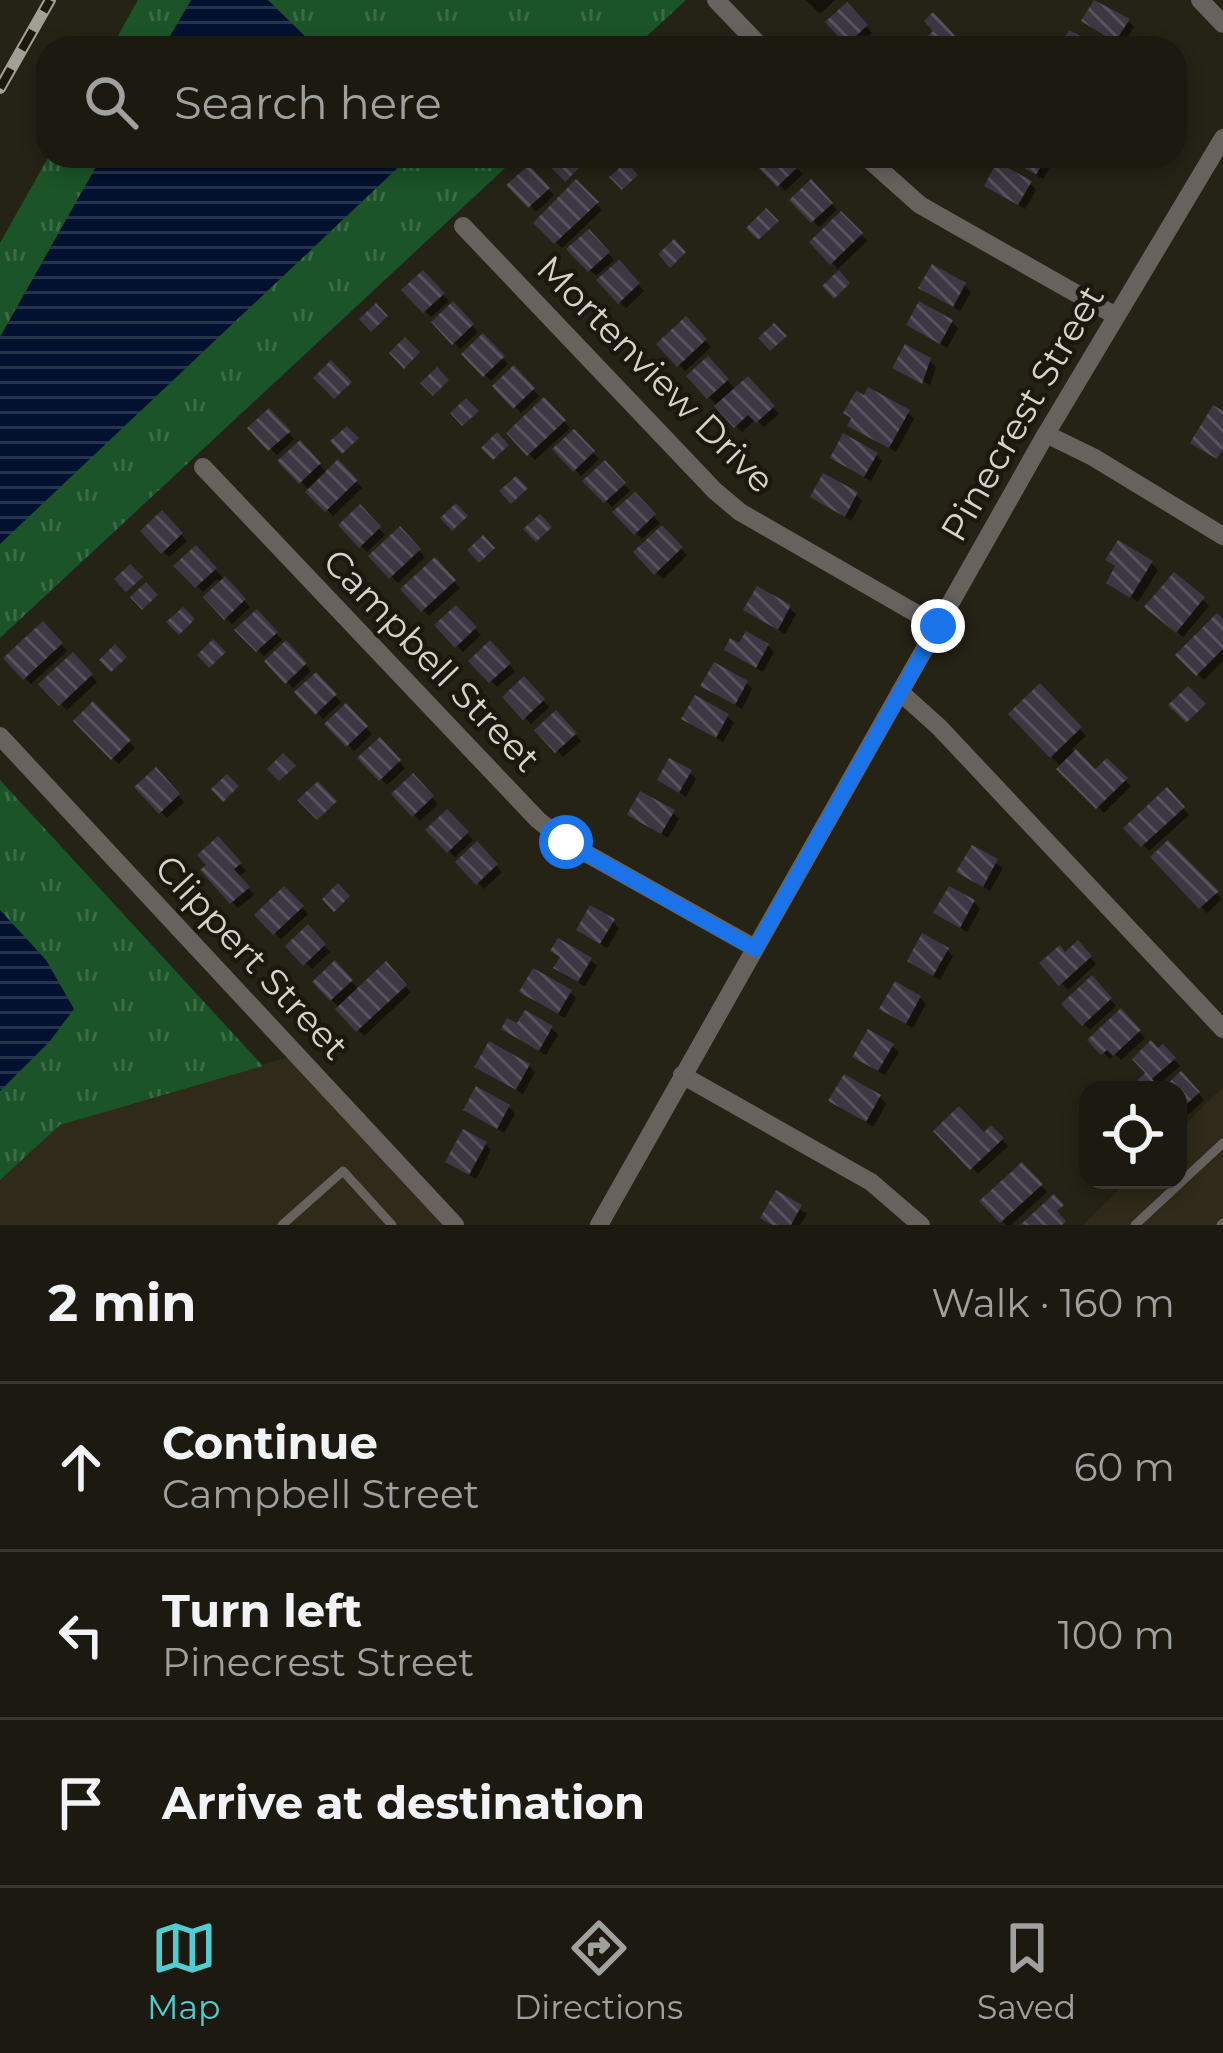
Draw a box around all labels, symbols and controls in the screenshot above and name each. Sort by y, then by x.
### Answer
search box [36,36,1187,168]
icon: search [78,69,144,135]
text: Search here [174,75,442,130]
street label: Mortenview Drive [528,246,784,502]
street label: Pinecrest Street [931,277,1113,549]
street label: Campbell Street [314,539,550,781]
route end [911,599,965,653]
route start [539,815,593,869]
street label: Clippert Street [146,846,358,1068]
map controls [1079,1081,1187,1189]
button: locate [1079,1081,1187,1189]
text: 2 min [48,1272,197,1334]
text: Walk · 160 m [931,1279,1175,1327]
text: Continue [162,1415,378,1470]
icon: ahead [48,1434,114,1500]
text: 60 m [1074,1443,1175,1491]
text: Campbell Street [162,1470,479,1518]
text: Turn left [162,1583,362,1638]
icon: left [48,1602,114,1668]
text: 100 m [1058,1611,1175,1659]
text: Pinecrest Street [162,1638,474,1686]
icon: arrive [48,1770,114,1836]
text: Arrive at destination [162,1775,645,1830]
tab: Map [147,1915,220,2027]
tab: Directions [514,1915,683,2027]
tab: Saved [977,1915,1076,2027]

